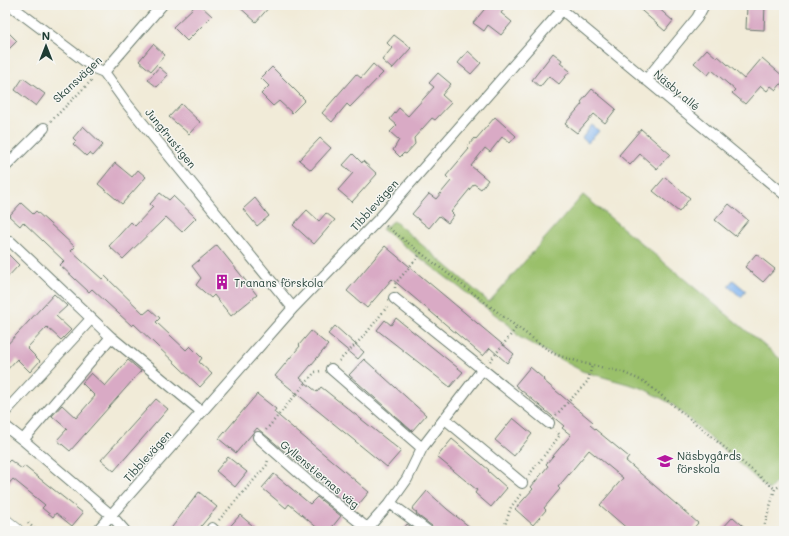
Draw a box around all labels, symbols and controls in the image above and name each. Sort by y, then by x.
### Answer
north arrow [26,26,66,66]
text: N [42,28,50,43]
street label: Skansvägen [49,52,105,106]
street label: Näsby allé [651,66,703,114]
street label: Jungfrustigen [142,105,200,171]
street label: Tibblevägen [347,176,401,234]
building icon: Tranans förskola [213,273,231,291]
place label: Tranans förskola [234,275,324,290]
street label: Tibblevägen [120,427,174,485]
street label: Gyllenstiernas väg [277,437,363,511]
place label: Näsbygårds förskola [677,448,741,476]
school or university icon: Näsbygårds förskola [656,452,674,470]

